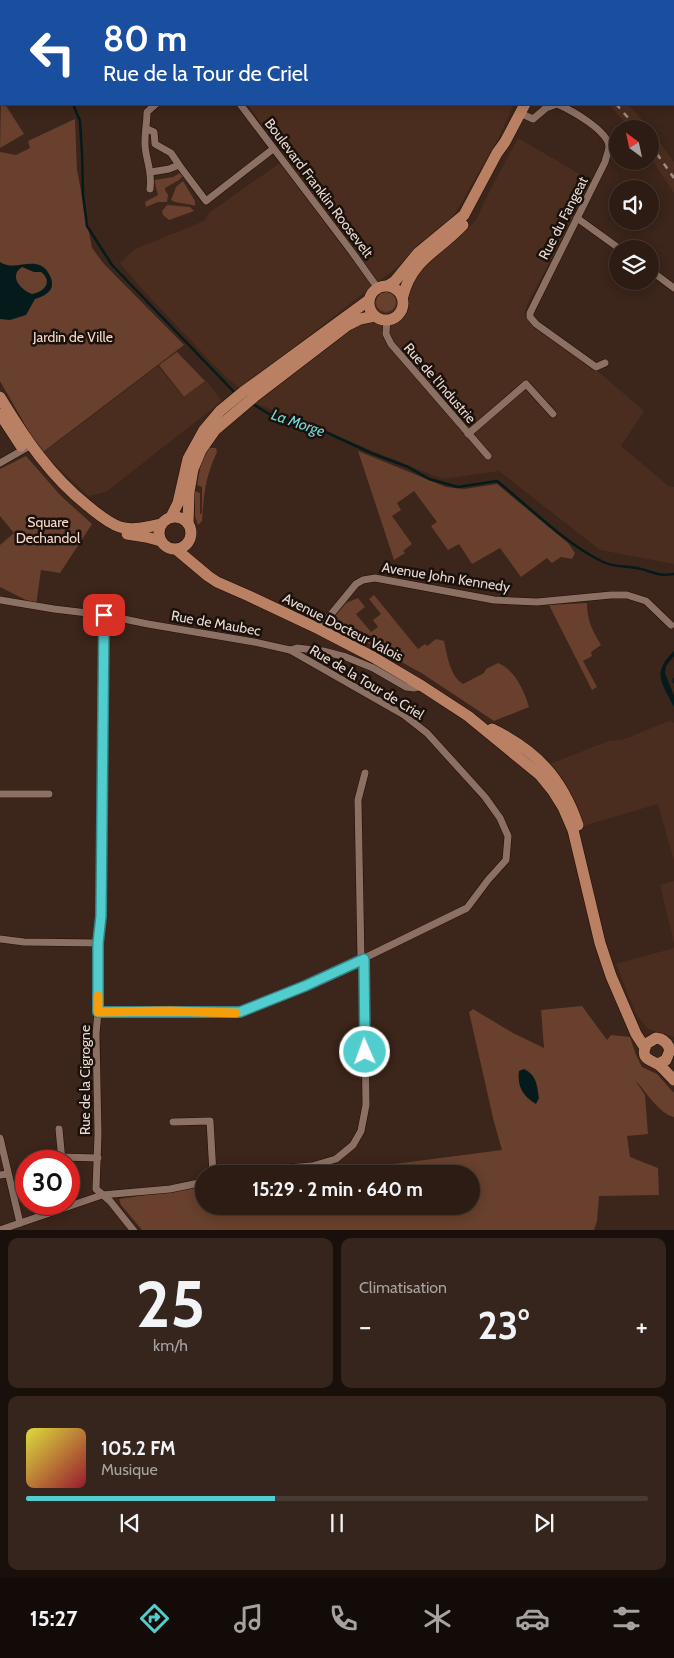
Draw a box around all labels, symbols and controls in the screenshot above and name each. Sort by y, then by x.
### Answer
text: 80 m [103,17,187,60]
icon: left [20,20,85,85]
text: Rue de la Tour de Criel [103,60,308,87]
street label: Boulevard Franklin Roosevelt [261,115,377,261]
north arrow [609,120,659,170]
map controls [609,120,659,290]
street label: Rue du Fangeat [534,173,592,262]
button: sound [609,180,659,230]
button: layers [609,240,659,290]
park label: Jardin de Ville [32,328,113,346]
street label: Rue de l'Industrie [400,339,480,427]
water label: La Morge [269,405,327,441]
park label: Square Dechandol [16,513,81,547]
street label: Avenue John Kennedy [381,558,511,596]
street label: Avenue Docteur Valois [280,589,406,665]
pin [83,594,125,636]
icon: arrive [90,601,118,629]
street label: Rue de Maubec [170,606,262,640]
street label: Rue de la Tour de Criel [306,641,428,724]
street label: Rue de la Cigrogne [76,1025,94,1135]
position arrow [338,1025,390,1077]
speed limit sign: 30 [15,1150,80,1215]
text: 15:29 · 2 min · 640 m [252,1178,423,1201]
text: 25 [136,1264,205,1343]
text: Climatisation [359,1278,447,1297]
text: 23° [478,1302,529,1349]
text: − [359,1309,371,1343]
text: + [636,1309,648,1343]
text: km/h [153,1336,188,1355]
text: 105.2 FM [101,1437,176,1460]
text: Musique [101,1460,158,1479]
icon: previous [116,1509,144,1537]
icon: pause [323,1509,351,1537]
icon: next [530,1509,558,1537]
icon: directions [137,1601,172,1636]
icon: music [231,1601,266,1636]
icon: phone [326,1601,361,1636]
icon: climate [420,1601,455,1636]
icon: car [515,1601,550,1636]
icon: filters [609,1601,644,1636]
text: 15:27 [30,1605,77,1632]

